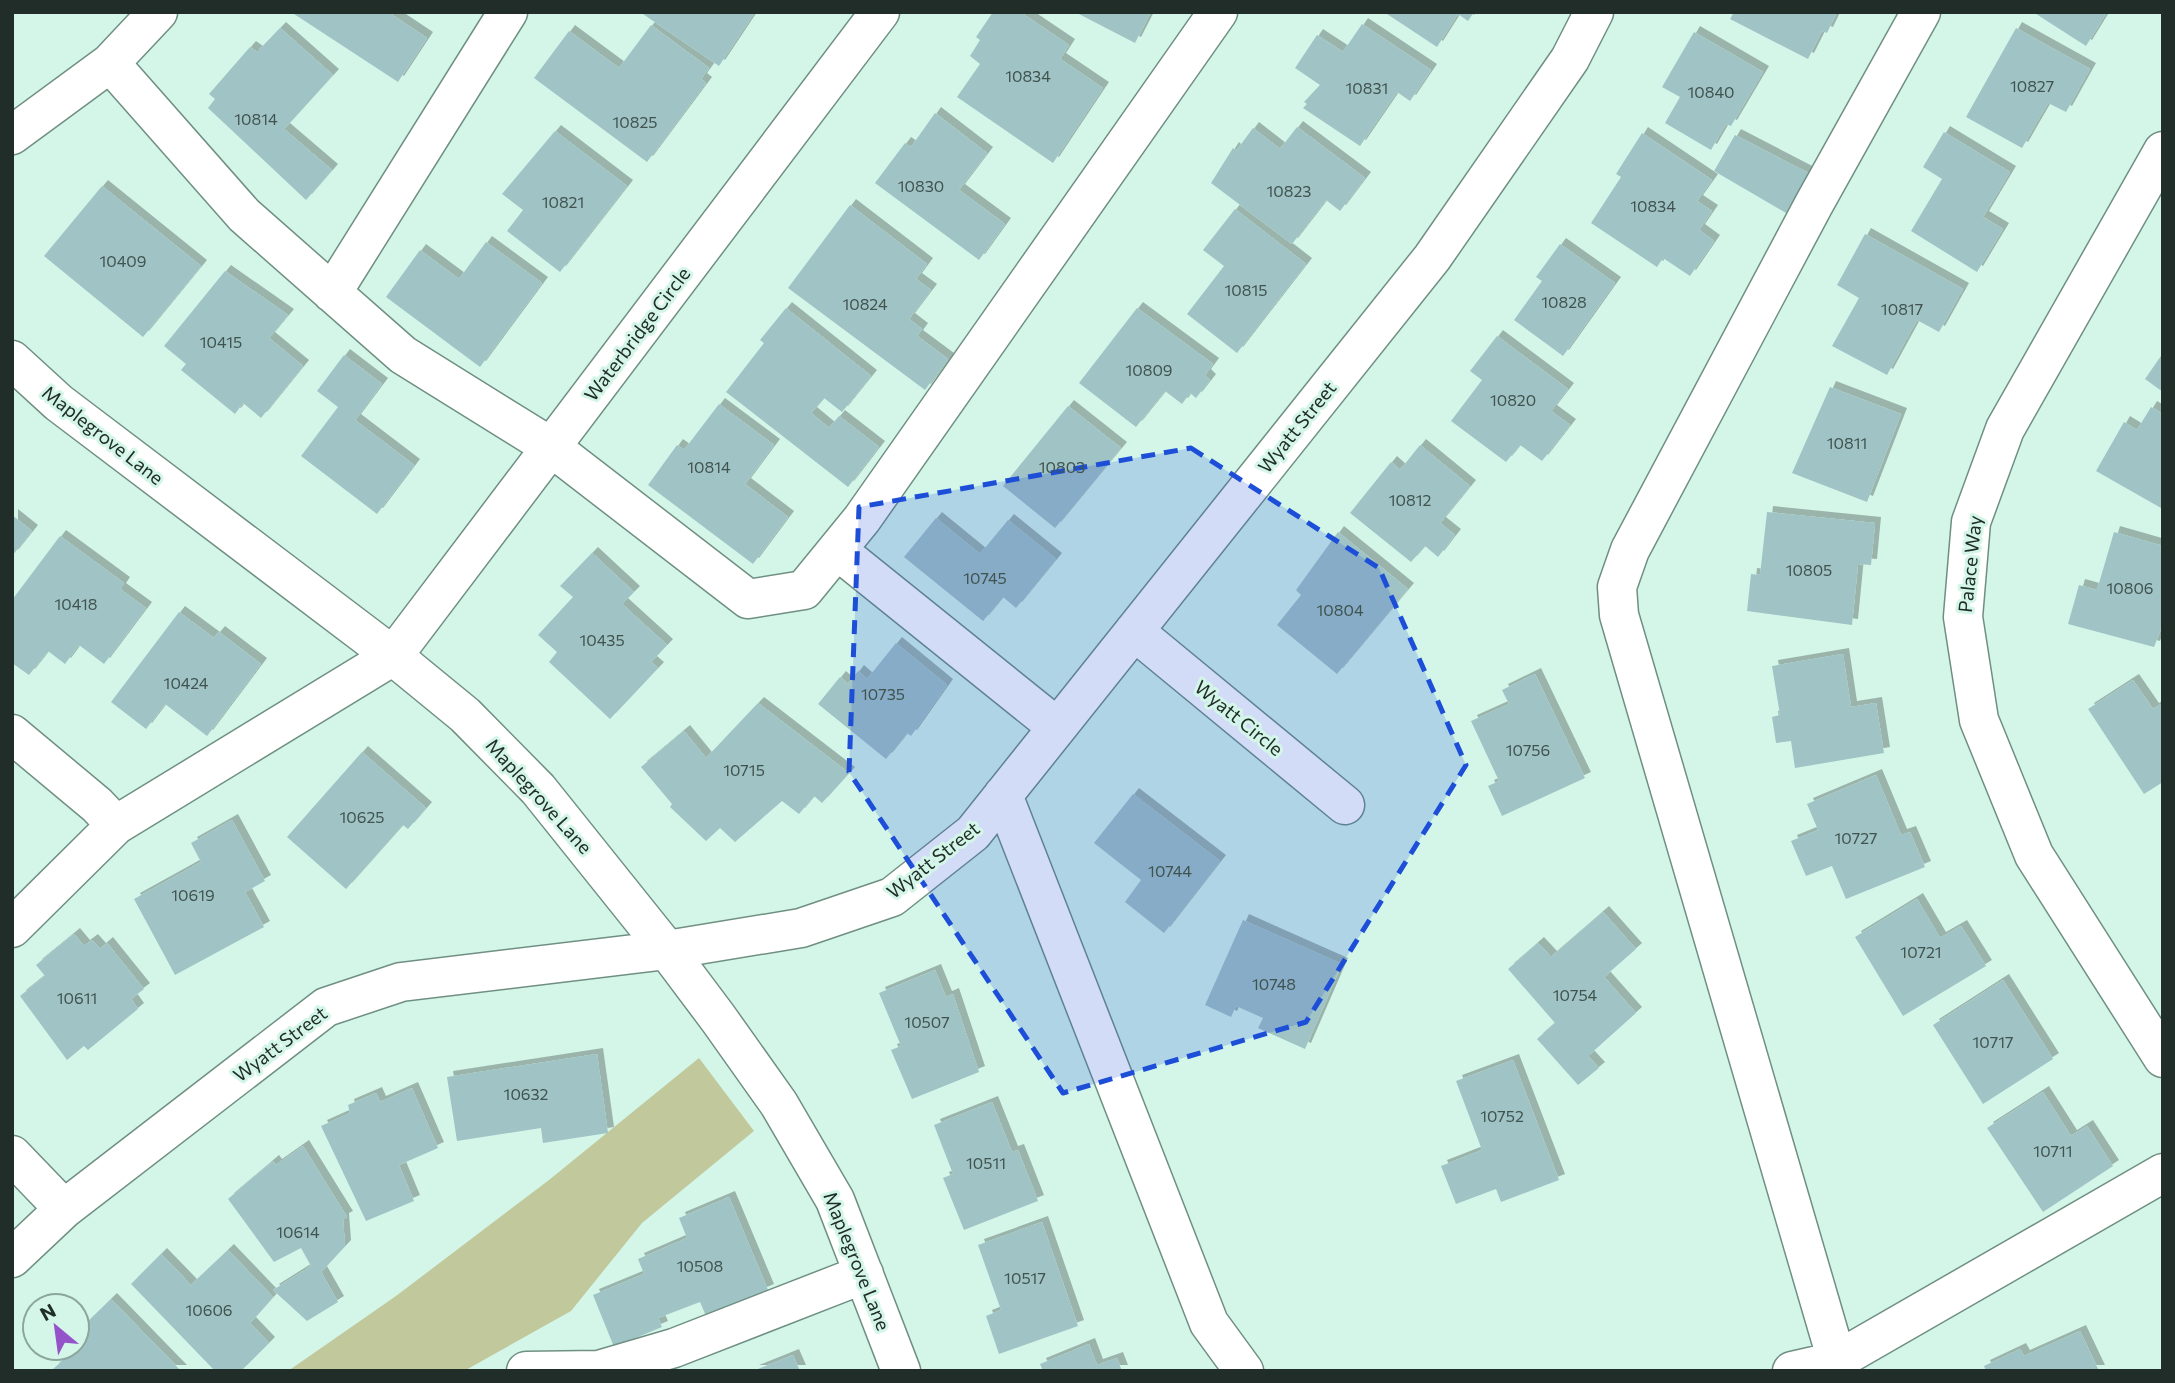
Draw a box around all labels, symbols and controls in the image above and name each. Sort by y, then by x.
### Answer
house number: 10834 [1005,66,1051,85]
house number: 10827 [2010,76,2054,95]
house number: 10831 [1346,78,1388,97]
house number: 10840 [1687,82,1735,101]
house number: 10814 [234,109,278,128]
house number: 10825 [612,112,658,131]
house number: 10830 [898,176,944,195]
house number: 10823 [1267,181,1311,200]
house number: 10821 [542,192,584,211]
house number: 10834 [1630,196,1676,215]
house number: 10409 [99,251,147,270]
street label: Waterbridge Circle [579,262,694,405]
house number: 10815 [1224,280,1268,299]
house number: 10828 [1541,292,1587,311]
house number: 10824 [842,294,888,313]
house number: 10817 [1881,299,1923,318]
house number: 10415 [200,332,242,351]
house number: 10809 [1125,360,1173,379]
street label: Wyatt Street [1253,376,1341,477]
street label: Maplegrove Lane [38,380,168,489]
house number: 10820 [1490,390,1536,409]
house number: 10811 [1827,433,1867,452]
house number: 10814 [687,457,731,476]
house number: 10803 [1039,457,1085,476]
house number: 10812 [1389,490,1431,509]
street label: Palace Way [1953,514,1986,614]
house number: 10805 [1786,560,1832,579]
house number: 10745 [963,568,1007,587]
house number: 10806 [2106,578,2154,597]
house number: 10418 [55,594,97,613]
house number: 10804 [1316,600,1364,619]
house number: 10435 [579,630,625,649]
house number: 10424 [164,673,209,692]
street label: Wyatt Circle [1191,675,1288,760]
house number: 10735 [861,684,905,703]
street label: Maplegrove Lane [482,733,597,858]
house number: 10756 [1506,740,1550,759]
house number: 10715 [723,760,765,779]
house number: 10625 [339,807,385,826]
street label: Wyatt Street [882,816,984,903]
house number: 10727 [1835,828,1877,847]
house number: 10744 [1148,861,1192,880]
house number: 10619 [171,885,215,904]
house number: 10721 [1900,942,1942,961]
house number: 10748 [1252,974,1296,993]
house number: 10754 [1553,985,1598,1004]
house number: 10611 [57,988,97,1007]
street label: Wyatt Street [228,1001,331,1086]
house number: 10507 [904,1012,950,1031]
house number: 10717 [1973,1032,2013,1051]
house number: 10632 [504,1084,549,1103]
house number: 10752 [1480,1106,1524,1125]
house number: 10711 [2033,1141,2073,1160]
house number: 10511 [966,1153,1006,1172]
street label: Maplegrove Lane [819,1188,896,1333]
house number: 10614 [276,1222,320,1241]
house number: 10508 [677,1256,723,1275]
house number: 10517 [1004,1268,1046,1287]
north arrow [21,1292,91,1362]
text: N [36,1298,59,1325]
house number: 10606 [185,1300,233,1319]

